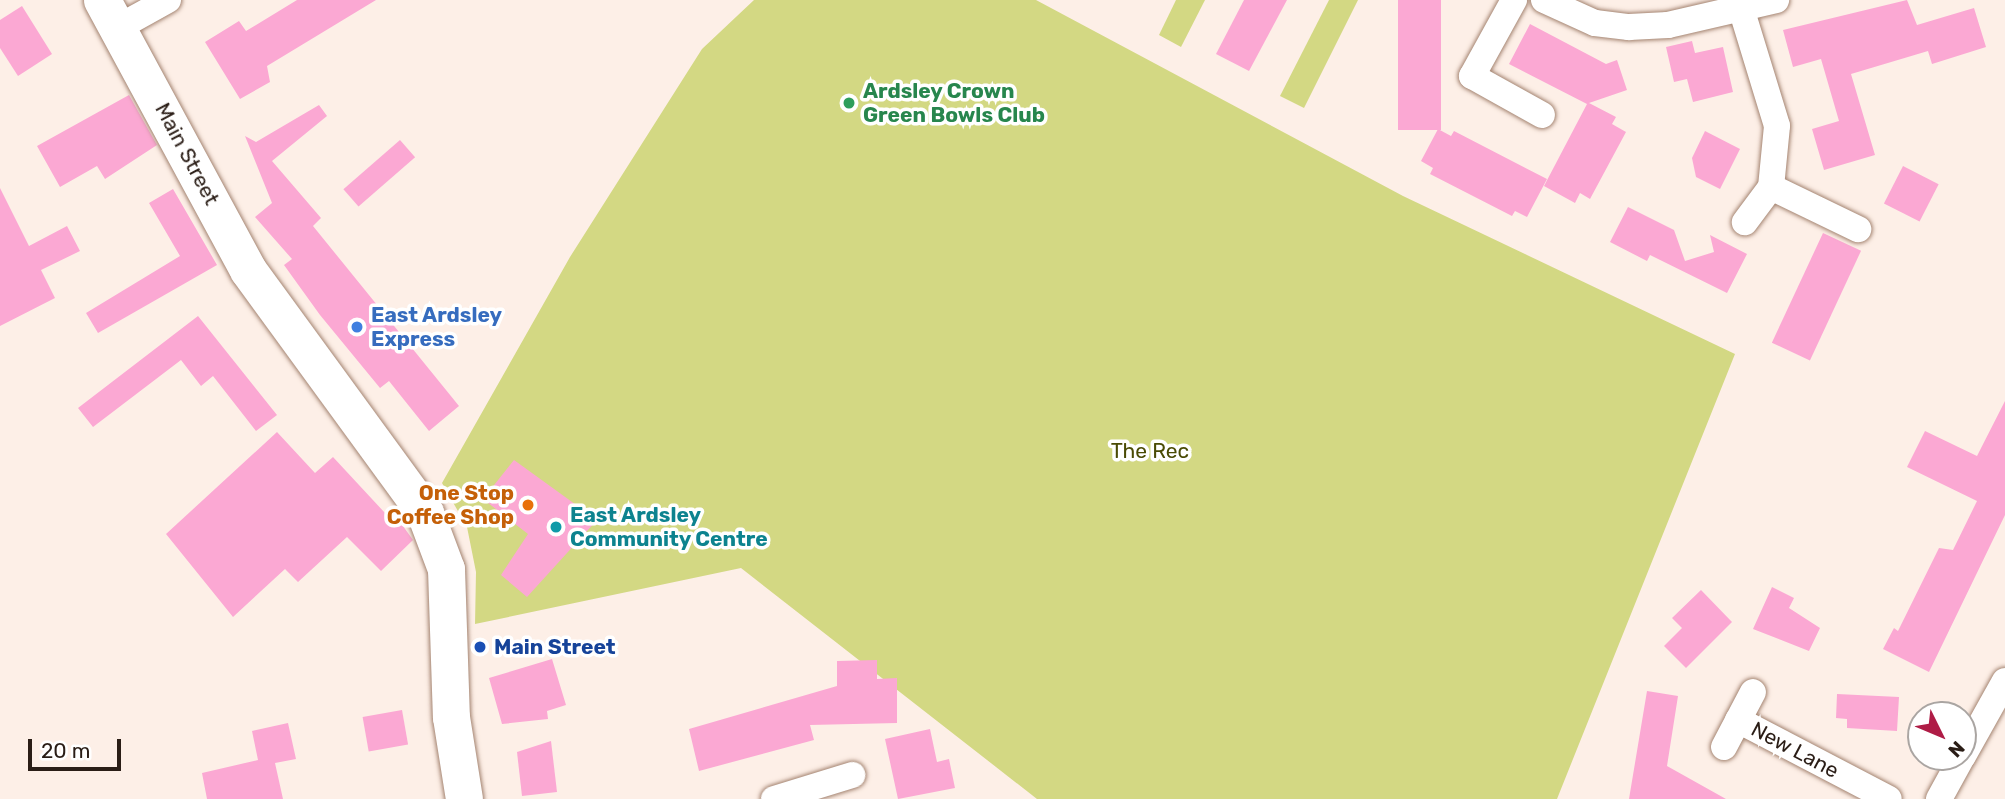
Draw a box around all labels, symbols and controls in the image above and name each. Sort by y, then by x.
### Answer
place label: Ardsley Crown Green Bowls Club [863,78,1045,128]
marker: Ardsley Crown Green Bowls Club [841,95,857,111]
street label: Main Street [150,99,224,209]
place label: East Ardsley Express [371,302,503,352]
marker: East Ardsley Express [349,319,365,335]
park label: The Rec [1111,438,1189,464]
place label: One Stop Coffee Shop [387,480,514,530]
marker: One Stop Coffee Shop [520,497,536,513]
place label: East Ardsley Community Centre [570,502,768,552]
marker: East Ardsley Community Centre [548,519,564,535]
place label: Main Street [494,634,616,660]
marker: Main Street [472,639,488,655]
north arrow [1907,701,1977,771]
street label: New Lane [1747,716,1843,784]
scale bar [32,726,124,770]
text: N [1943,736,1969,762]
text: 20 m [41,738,90,763]

